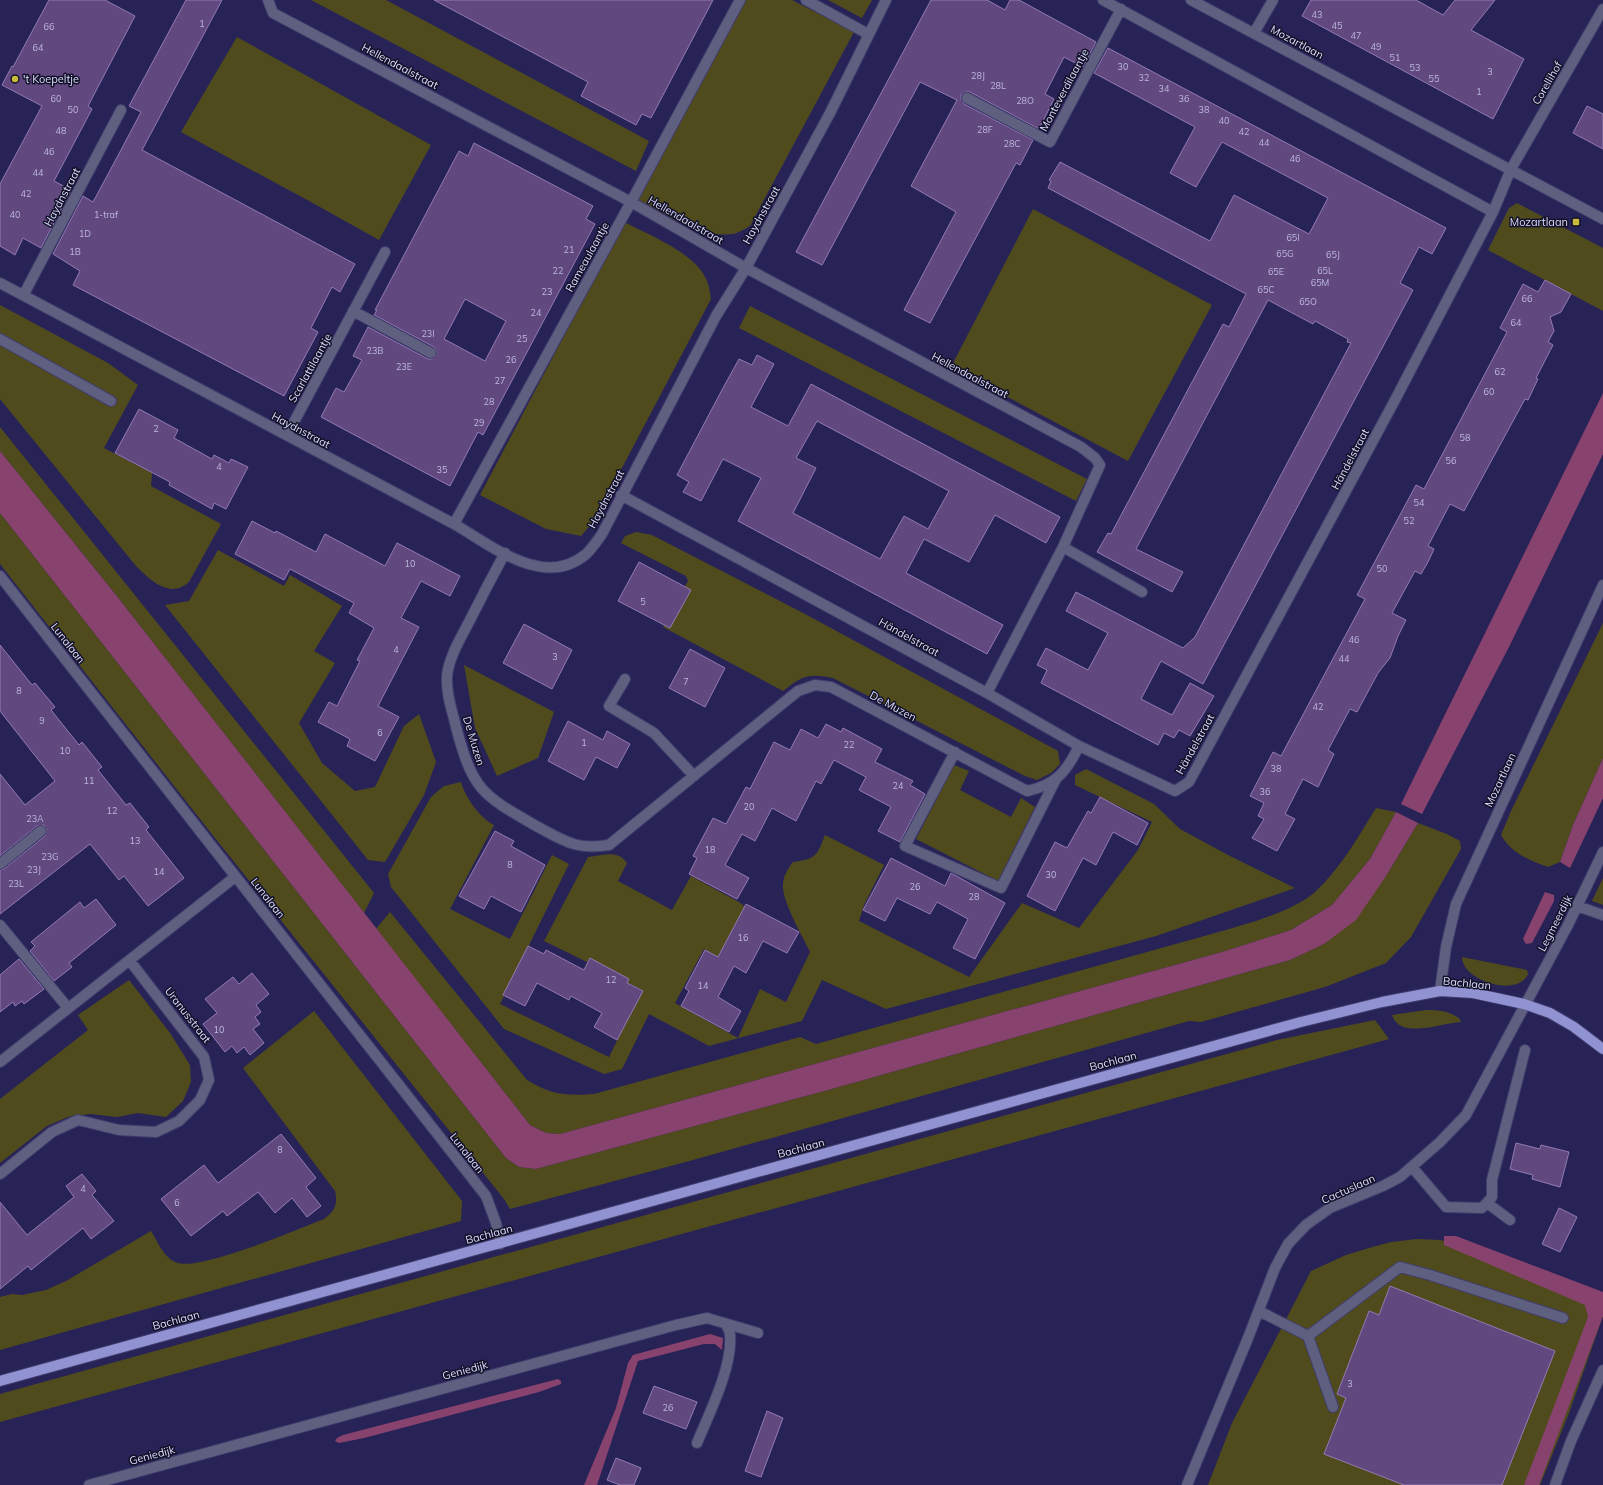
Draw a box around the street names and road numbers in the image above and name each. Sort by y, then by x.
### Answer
street label: Mozartlaan [1268,22,1326,62]
street label: Hellendaalstraat [359,40,441,92]
street label: Monteverdilaantje [1036,46,1092,134]
street label: Corellihof [1529,59,1565,107]
street label: Haydnstraat [41,165,83,229]
street label: Haydnstraat [739,183,783,246]
street label: Hellendaalstraat [646,193,726,247]
street label: Rameaulaantje [562,220,612,294]
street label: Scarlattilaantje [285,331,335,405]
street label: Hellendaalstraat [929,349,1011,401]
street label: Haydnstraat [269,409,333,451]
street label: Händelstraat [1328,426,1372,492]
street label: Haydnstraat [585,467,627,531]
street label: Händelstraat [876,615,942,659]
street label: Lunalaan [48,620,88,666]
street label: De Muzen [867,688,919,724]
street label: Händelstraat [1173,711,1217,777]
street label: De Muzen [460,715,488,767]
street label: Mozartlaan [1481,751,1519,809]
street label: Lunalaan [248,875,288,921]
street label: Legmeerdijk [1535,892,1575,954]
street label: Bachlaan [1442,974,1492,992]
street label: Uranusstraat [162,984,214,1046]
street label: Bachlaan [1088,1048,1138,1074]
street label: Lunalaan [447,1130,487,1176]
street label: Bachlaan [776,1135,826,1161]
street label: Cactuslaan [1319,1171,1377,1207]
street label: Bachlaan [464,1221,514,1247]
street label: Bachlaan [151,1307,201,1333]
street label: Geniedijk [441,1357,490,1383]
street label: Geniedijk [128,1442,177,1468]

